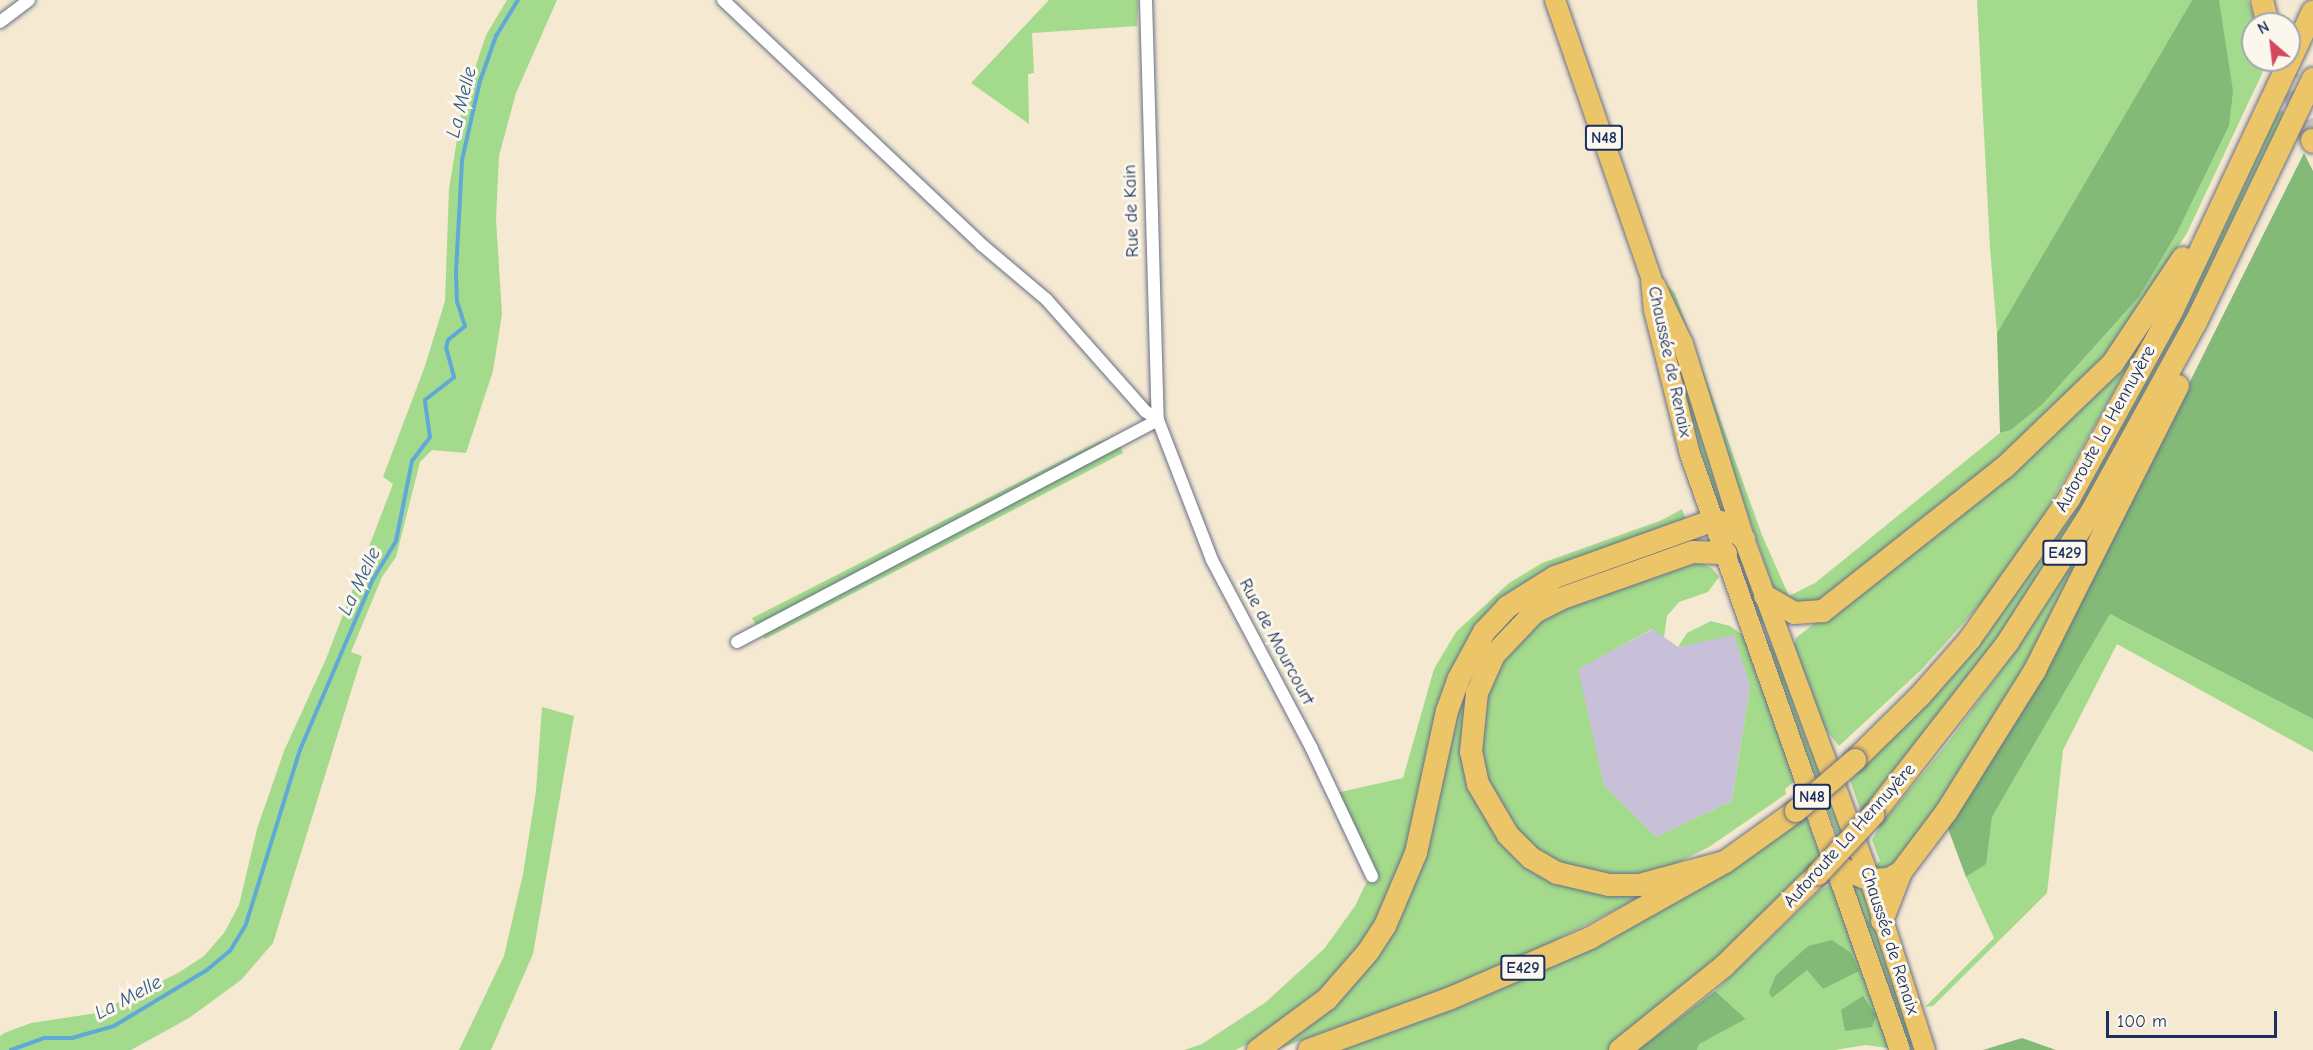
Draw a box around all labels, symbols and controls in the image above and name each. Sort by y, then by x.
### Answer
north arrow [2241,12,2301,72]
text: N [2255,17,2272,38]
water label: La Melle [441,64,481,140]
road number: N48 [1584,125,1624,151]
street label: Rue de Kain [1120,164,1144,258]
street label: Chaussée de Renaix [1642,284,1696,440]
street label: Autoroute La Hennuyère [2051,342,2161,516]
road number: E429 [2041,540,2089,566]
water label: La Melle [332,543,386,619]
street label: Rue de Mourcourt [1234,575,1318,709]
street label: Autoroute La Hennuyère [1779,759,1921,913]
road number: N48 [1792,784,1832,810]
street label: Chaussée de Renaix [1855,864,1923,1018]
road number: E429 [1499,955,1547,981]
water label: La Melle [90,969,166,1025]
scale bar [2109,999,2280,1037]
text: 100 m [2117,1011,2167,1032]

